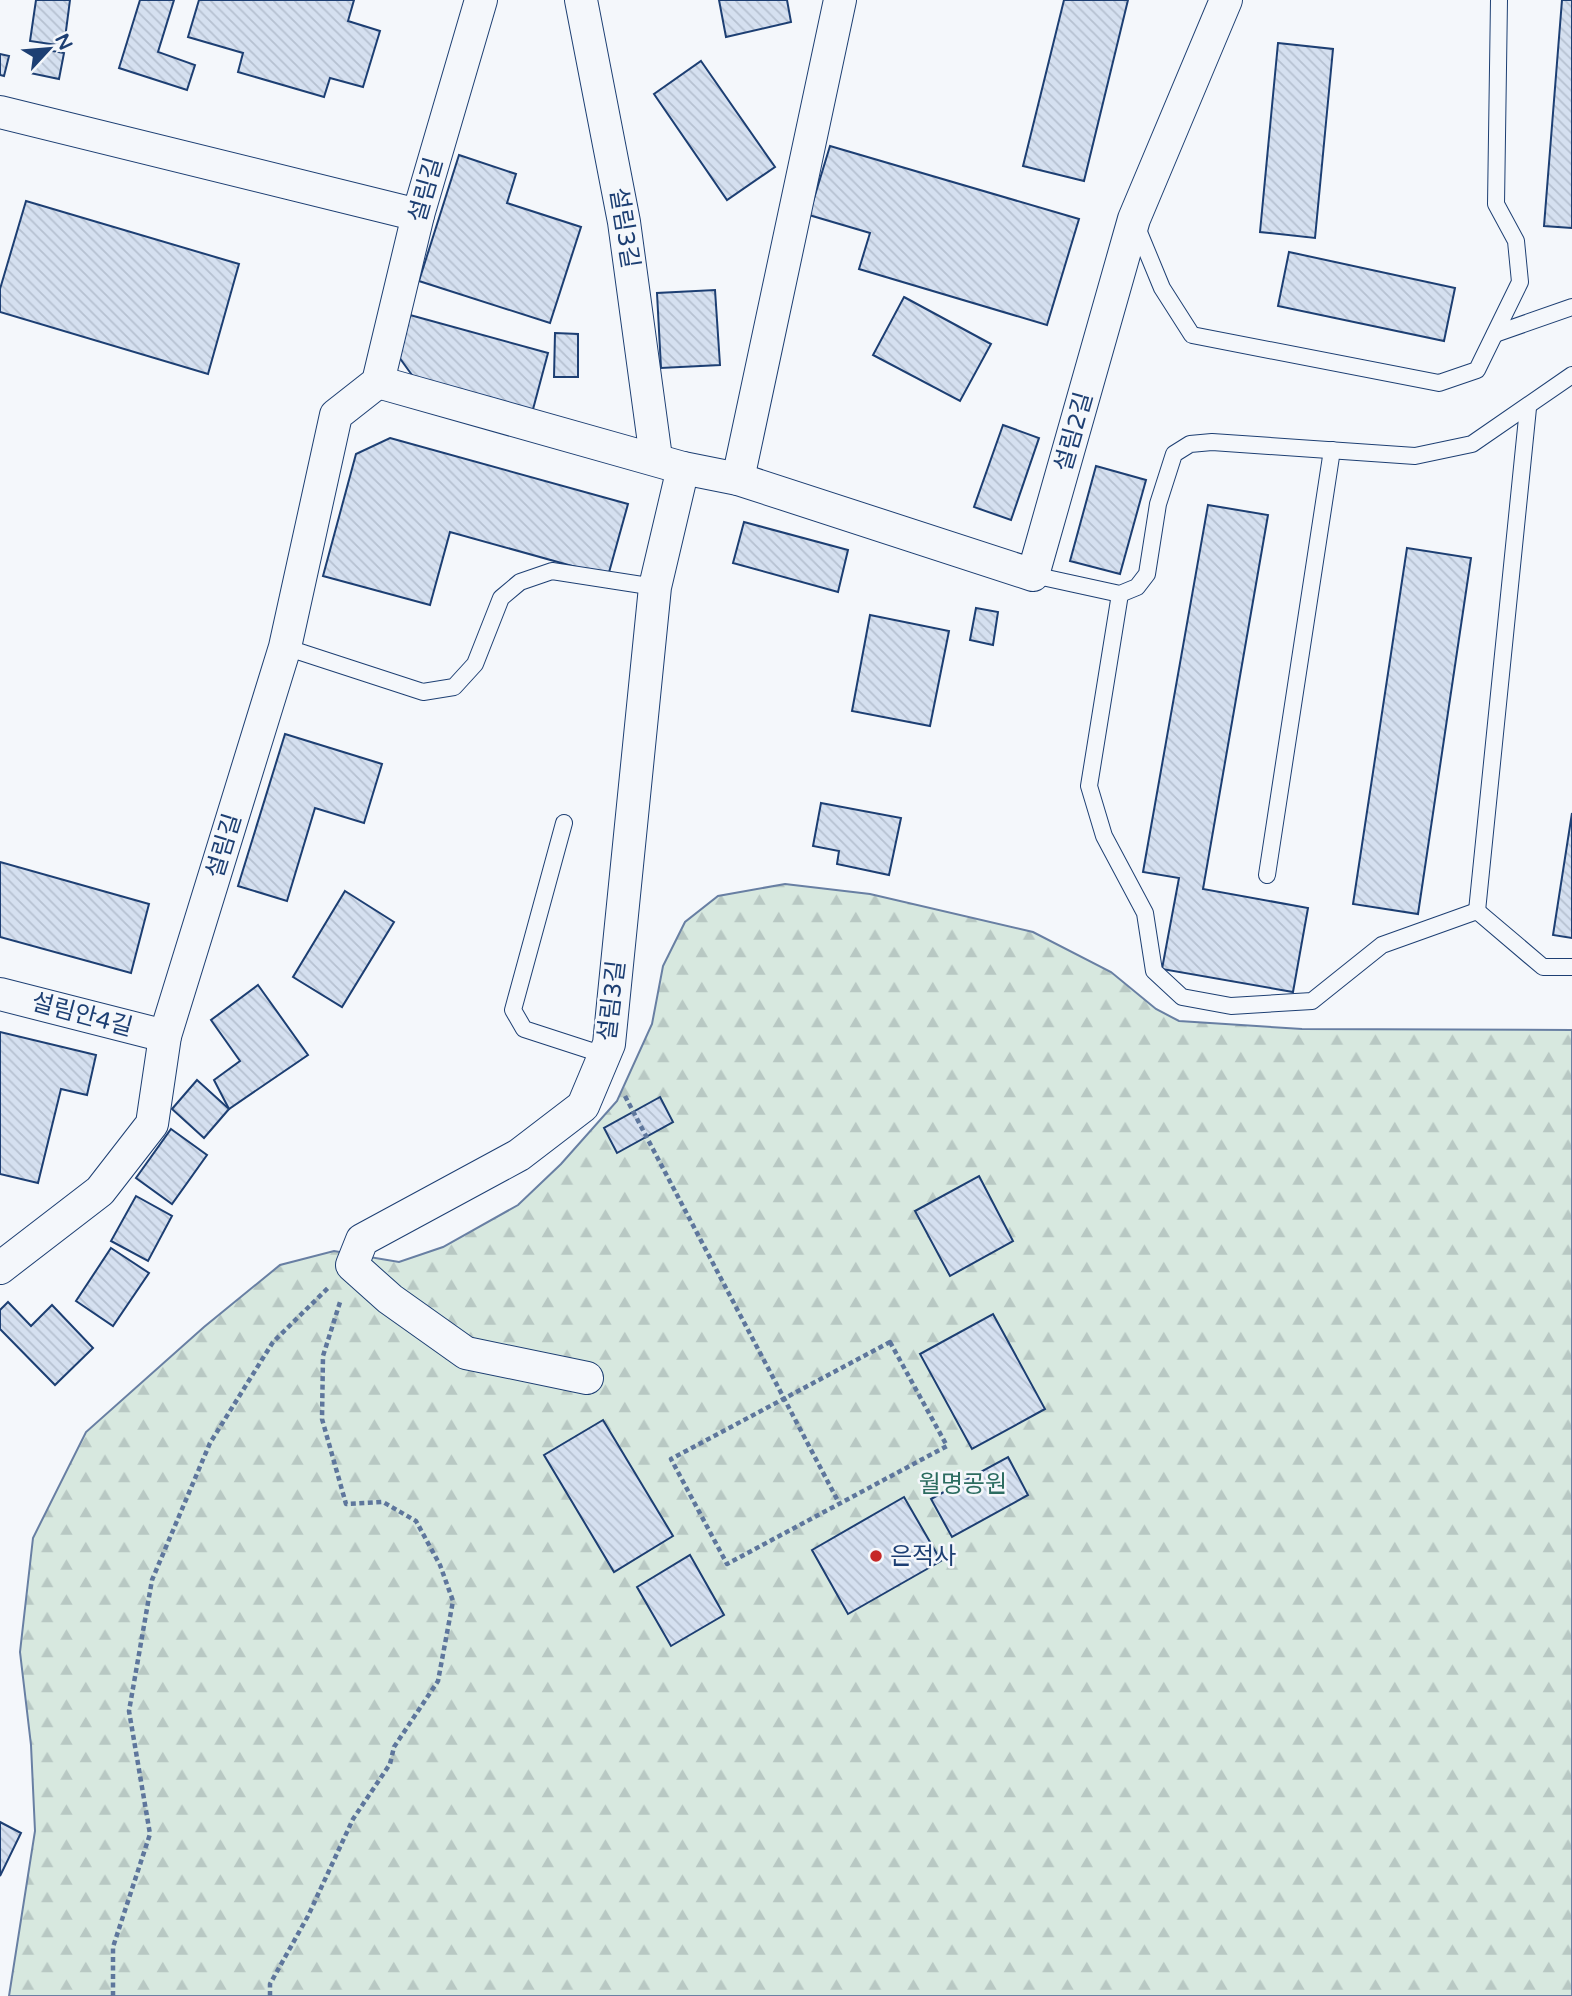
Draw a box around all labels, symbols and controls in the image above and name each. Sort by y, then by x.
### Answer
north arrow [14,14,84,84]
text: N [50,30,77,54]
street label: 설림길 [403,154,449,226]
street label: 설림3길 [603,186,645,270]
street label: 설림2길 [1049,389,1099,475]
street label: 설림길 [200,810,248,882]
street label: 설림3길 [593,959,631,1043]
street label: 설림안4길 [28,988,136,1042]
park label: 월명공원 [919,1470,1007,1499]
place label: 은적사 [890,1542,956,1571]
marker: 은적사 [868,1548,884,1564]

